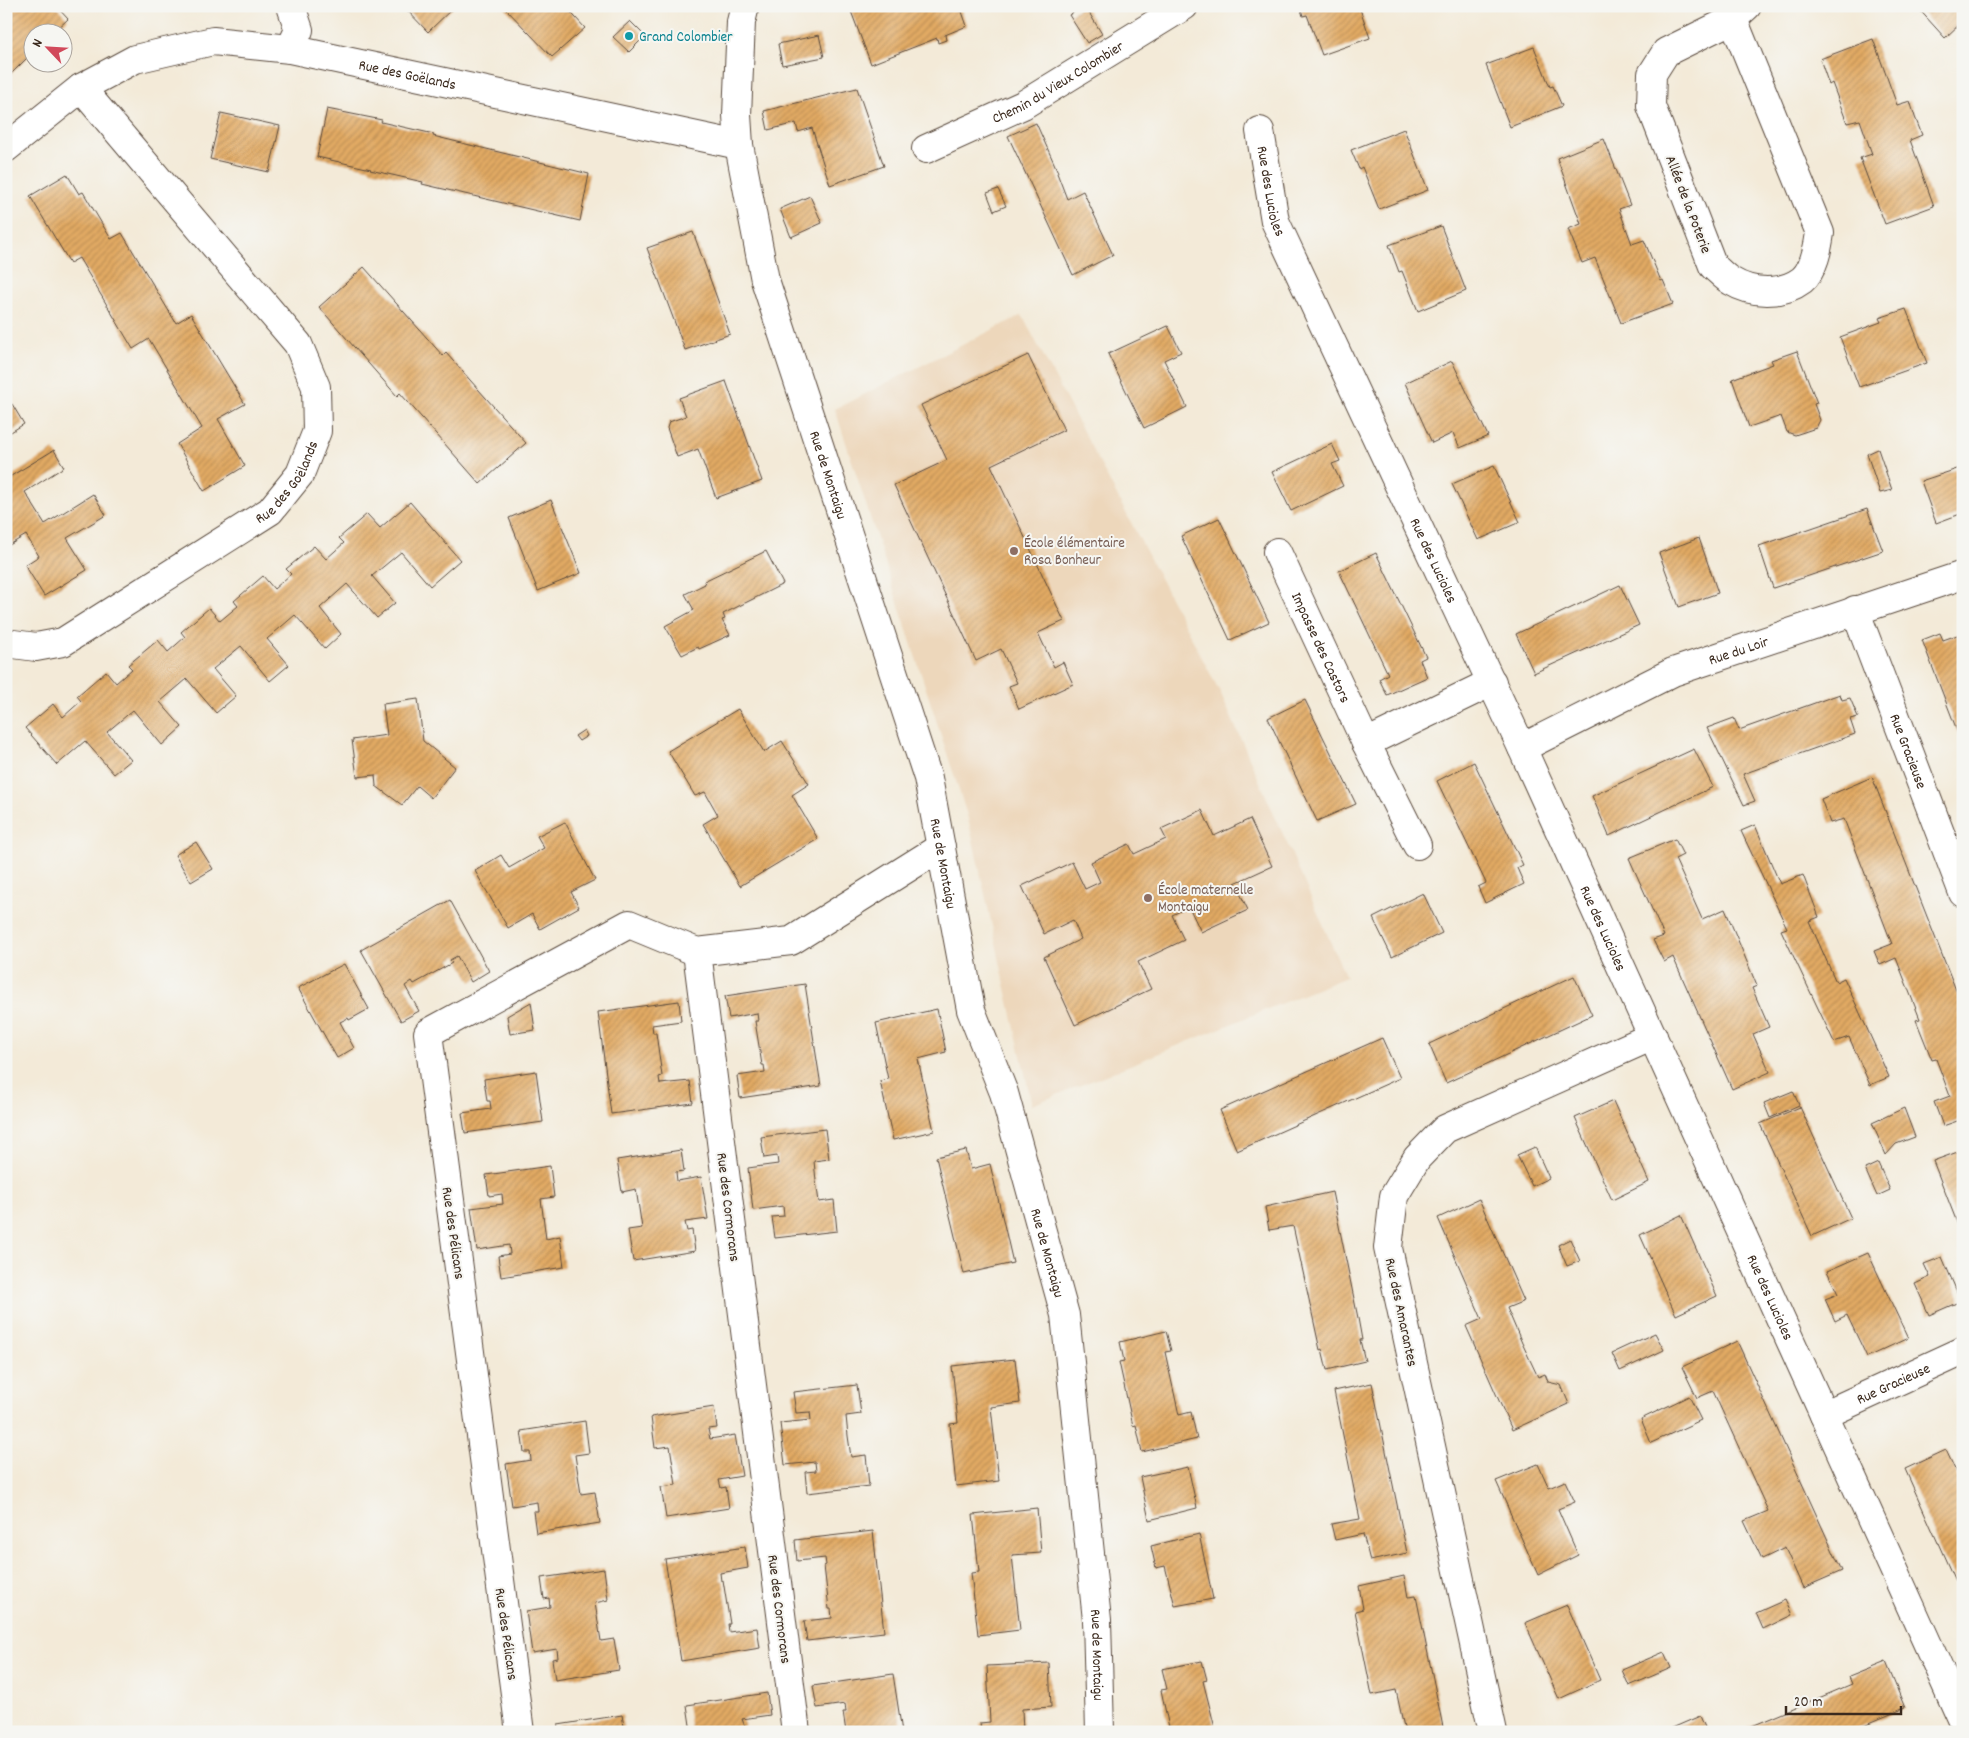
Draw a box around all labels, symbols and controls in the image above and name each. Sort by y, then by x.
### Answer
north arrow [22,22,72,72]
place label: Grand Colombier [639,27,733,49]
marker: Grand Colombier [623,30,635,42]
text: N [28,36,49,51]
street label: Chemin du Vieux Colombier [989,36,1129,131]
street label: Rue des Goëlands [356,55,458,97]
street label: Rue des Lucioles [1250,144,1290,241]
street label: Allée de la Poterie [1658,152,1716,257]
street label: Rue de Montaigu [802,428,852,522]
street label: Rue des Goëlands [252,438,325,531]
street label: Rue des Lucioles [1403,515,1462,607]
place label: École élémentaire Rosa Bonheur [1024,533,1125,572]
marker: École élémentaire Rosa Bonheur [1008,545,1020,557]
street label: Impasse des Castors [1284,589,1355,707]
street label: Rue du Loir [1706,632,1772,672]
street label: Rue Gracieuse [1883,711,1931,793]
street label: Rue de Montaigu [923,817,961,911]
place label: École maternelle Montaigu [1158,880,1254,919]
street label: Rue des Lucioles [1573,883,1631,975]
marker: École maternelle Montaigu [1142,892,1154,904]
street label: Rue des Cormorans [709,1151,745,1263]
street label: Rue des Pélicans [435,1186,469,1281]
street label: Rue de Montaigu [1023,1206,1069,1300]
street label: Rue des Lucioles [1740,1252,1798,1344]
street label: Rue des Amarantes [1378,1256,1422,1369]
street label: Rue Gracieuse [1853,1358,1935,1412]
street label: Rue des Cormorans [760,1553,796,1665]
street label: Rue des Pélicans [488,1587,522,1682]
street label: Rue de Montaigu [1083,1608,1108,1701]
scale bar [1786,1683,1902,1715]
text: 20 m [1794,1692,1822,1714]

